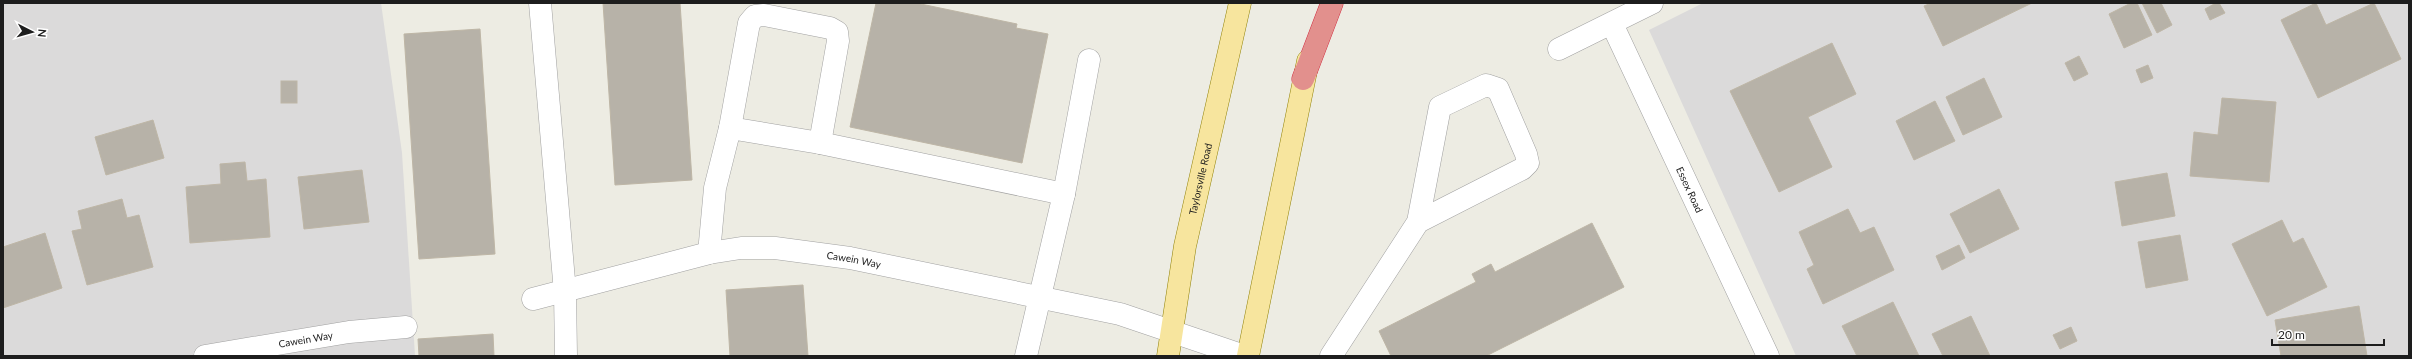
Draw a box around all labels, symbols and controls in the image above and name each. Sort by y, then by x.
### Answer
north arrow [12,12,52,52]
text: N [36,28,49,38]
street label: Taylorsville Road [1186,142,1214,216]
street label: Essex Road [1674,165,1706,215]
street label: Cawein Way [826,249,883,270]
scale bar [2272,321,2384,347]
text: 20 m [2278,327,2305,342]
street label: Cawein Way [278,329,335,350]

